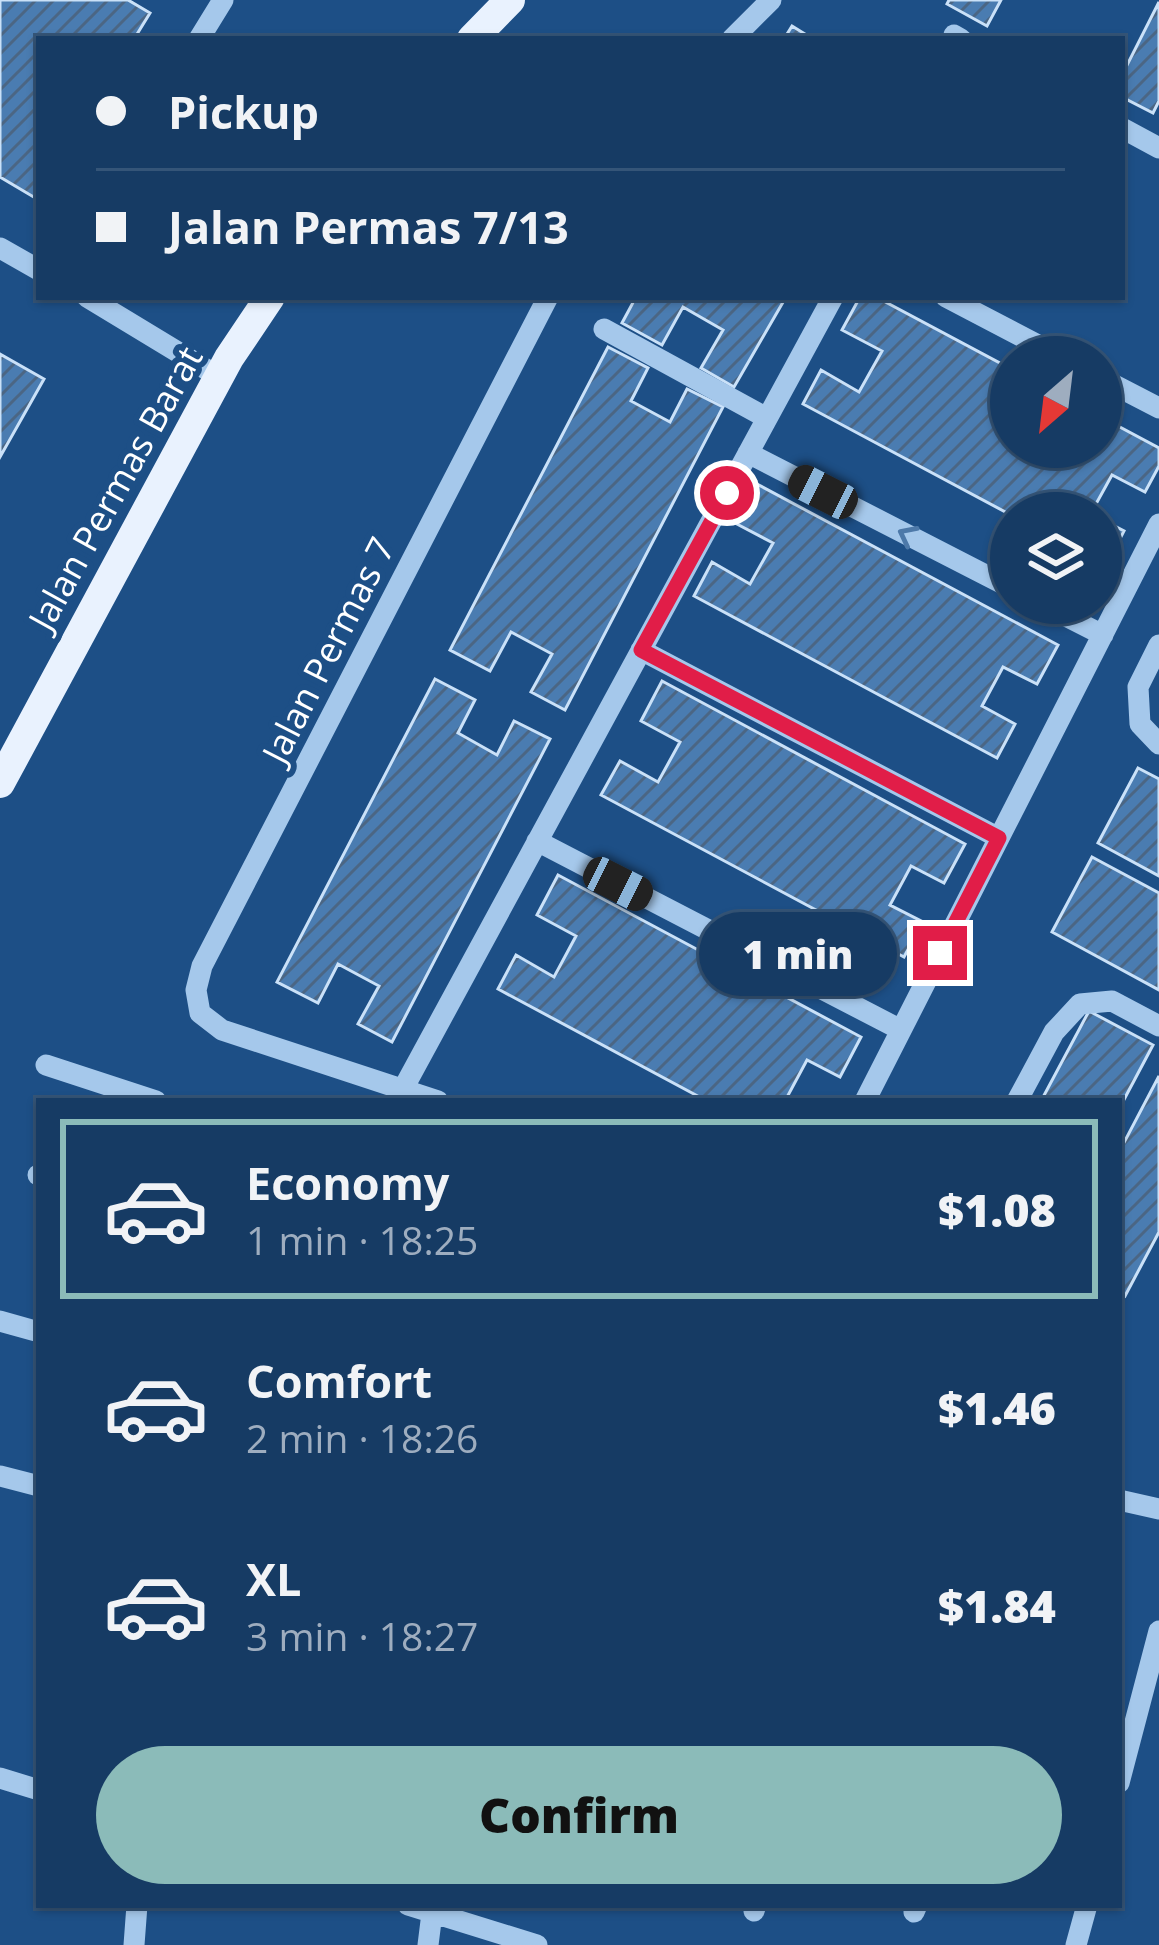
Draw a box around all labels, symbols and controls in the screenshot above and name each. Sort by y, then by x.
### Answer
text: Pickup [168,81,319,142]
text: Jalan Permas 7/13 [168,196,569,257]
north arrow [990,336,1122,468]
map controls [990,336,1122,624]
street label: Jalan Permas Barat [15,337,213,641]
car [783,460,863,524]
route start [700,466,754,520]
button: layers [990,492,1122,624]
one-way arrow [898,525,919,549]
street label: Jalan Permas 7 [249,529,406,774]
car [578,852,658,916]
callout: 1 min [700,911,898,995]
route end [913,926,967,980]
text: 1 min [743,927,853,980]
text: Economy [246,1152,449,1213]
icon: car [102,1155,210,1263]
text: $1.08 [938,1179,1056,1240]
text: 1 min · 18:25 [246,1213,478,1266]
text: Comfort [246,1350,432,1411]
icon: car [102,1353,210,1461]
text: $1.46 [938,1377,1056,1438]
text: 2 min · 18:26 [246,1411,478,1464]
text: XL [246,1548,301,1609]
icon: car [102,1551,210,1659]
text: $1.84 [938,1575,1056,1636]
text: 3 min · 18:27 [246,1609,478,1662]
button: Confirm [96,1746,1062,1884]

